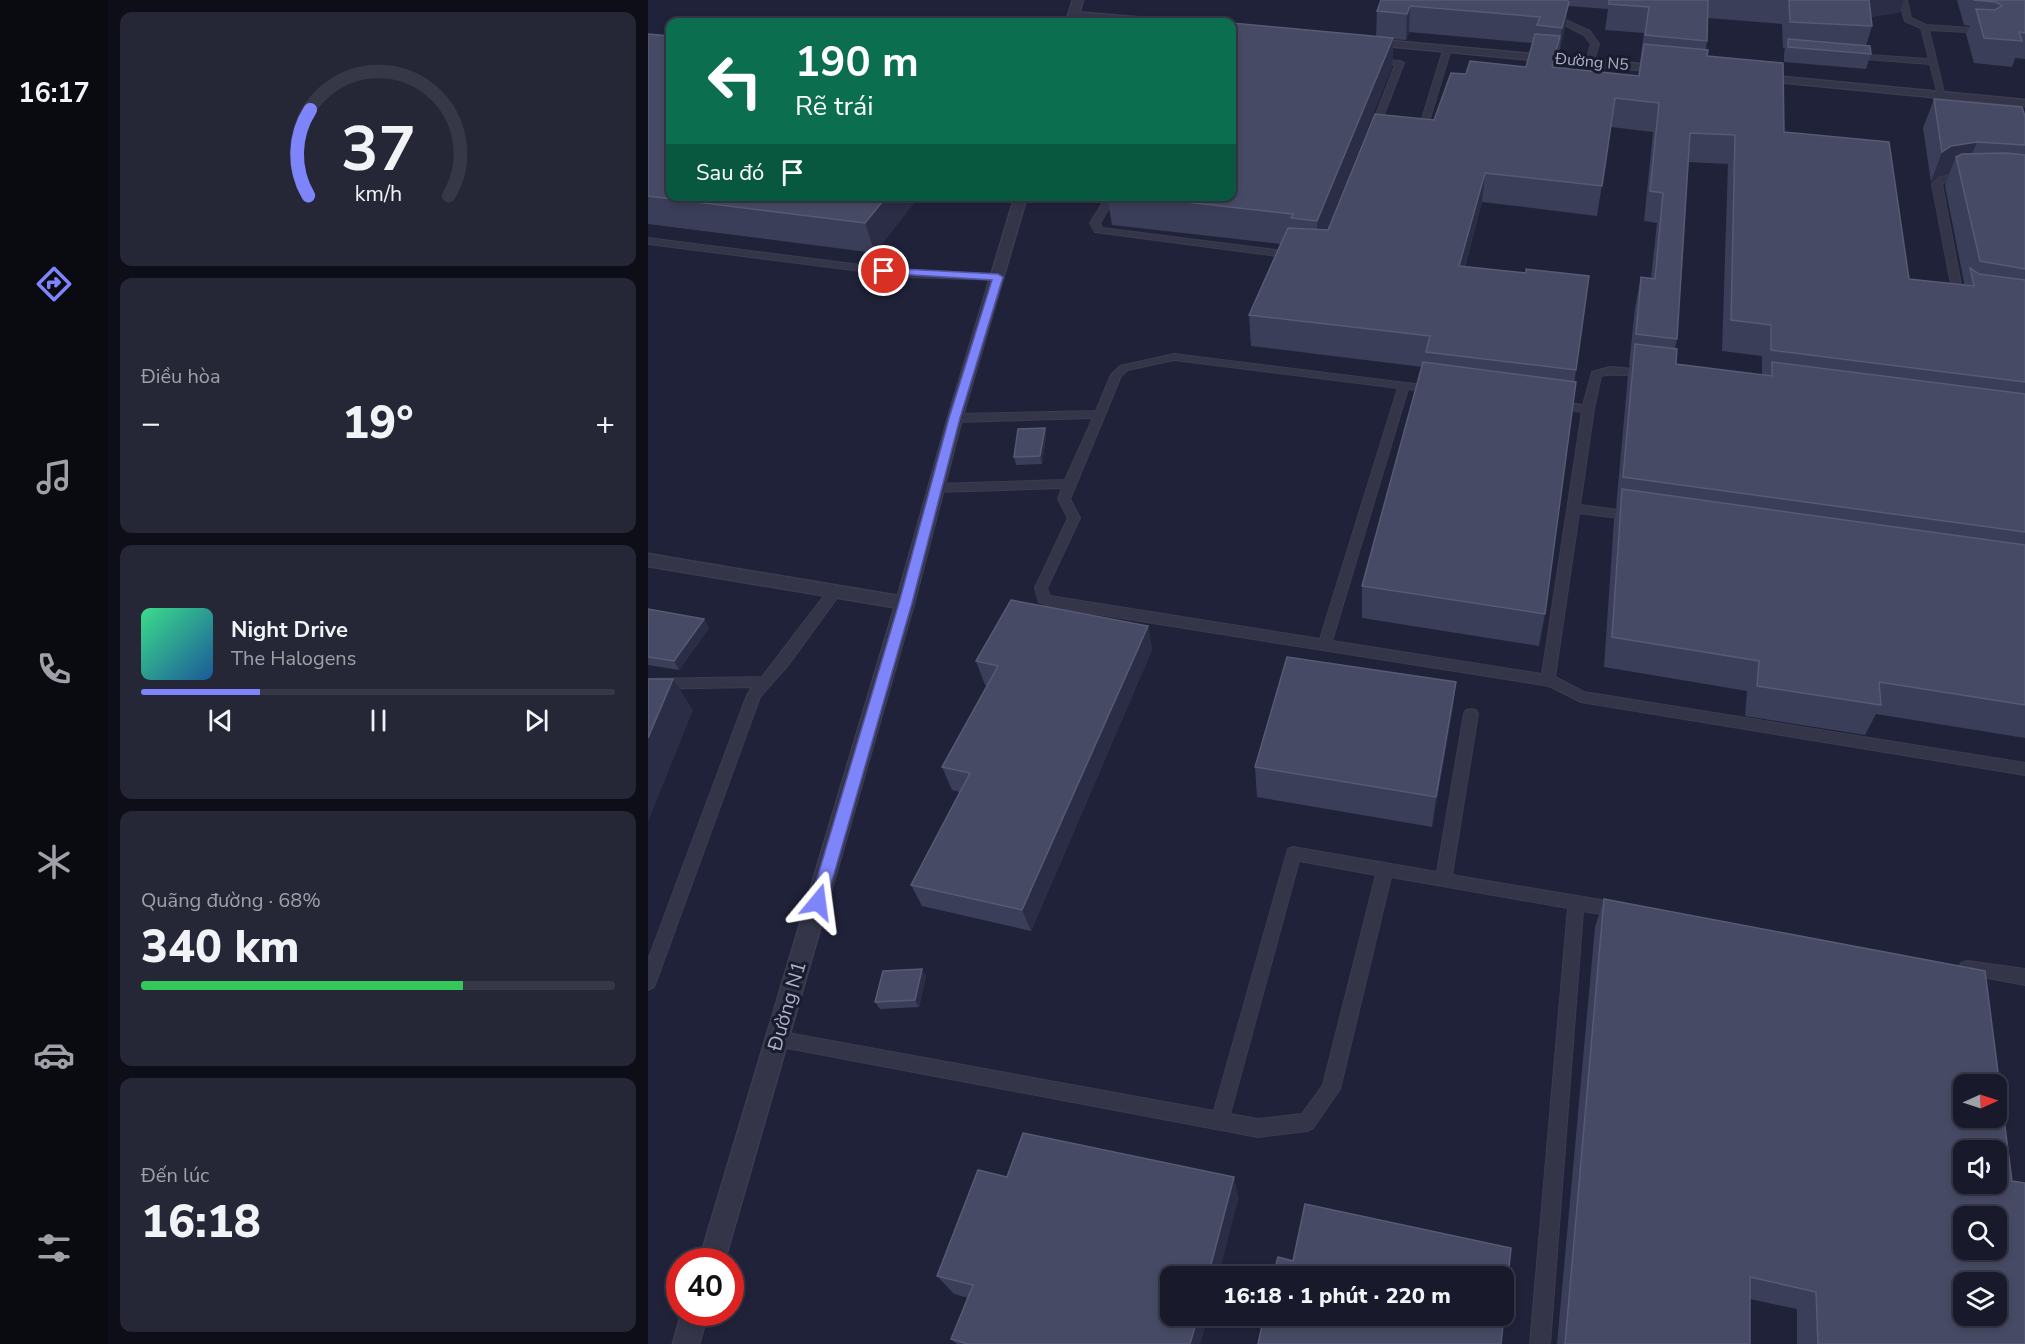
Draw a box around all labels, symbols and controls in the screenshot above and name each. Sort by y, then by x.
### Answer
text: 190 m [795,34,919,91]
icon: left [696,42,774,120]
street label: Đường N5 [1553,48,1630,76]
text: 16:17 [18,75,90,112]
text: Rẽ trái [795,88,874,125]
text: 37 [341,107,415,192]
icon: arrive [776,156,809,189]
text: Sau đó [696,158,764,188]
text: km/h [354,180,402,210]
pin [858,245,909,296]
icon: arrive [867,254,900,287]
icon: directions [33,263,75,305]
text: Điều hòa [141,363,221,390]
text: 19° [342,393,414,454]
text: − [141,401,161,446]
text: + [595,401,615,446]
icon: music [33,456,75,498]
text: Night Drive [231,615,348,645]
text: The Halogens [231,645,356,672]
icon: phone [33,648,75,690]
icon: previous [204,704,237,737]
icon: pause [362,704,395,737]
icon: next [520,704,553,737]
icon: climate [33,841,75,883]
position arrow [786,870,850,934]
text: Quãng đường · 68% [141,887,321,914]
text: 340 km [141,917,300,978]
street label: Đường N1 [761,958,813,1055]
icon: car [33,1034,75,1076]
north arrow [1953,1074,2007,1128]
map controls [1953,1074,2007,1326]
button: sound [1953,1140,2007,1194]
text: Đến lúc [141,1162,209,1189]
text: 16:18 [141,1192,261,1253]
button: search [1953,1206,2007,1260]
icon: filters [33,1227,75,1269]
speed limit sign: 40 [666,1248,744,1326]
button: layers [1953,1272,2007,1326]
text: 16:18 · 1 phút · 220 m [1223,1281,1451,1311]

